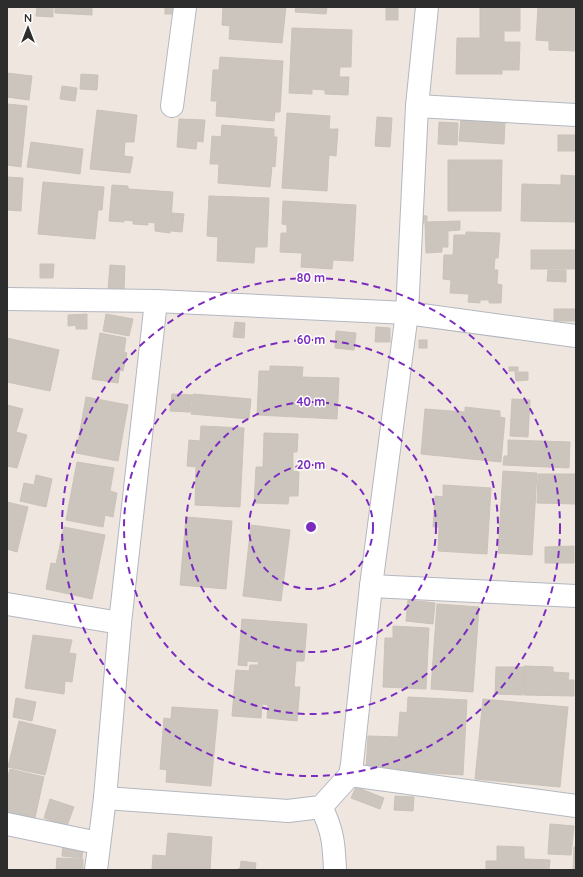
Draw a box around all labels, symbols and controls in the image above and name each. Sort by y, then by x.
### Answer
north arrow [8,8,48,48]
text: N [24,11,32,25]
text: 80 m [297,270,325,285]
text: 60 m [297,332,325,347]
text: 40 m [297,394,325,409]
text: 20 m [297,457,325,472]
centre of rings [304,520,318,534]

